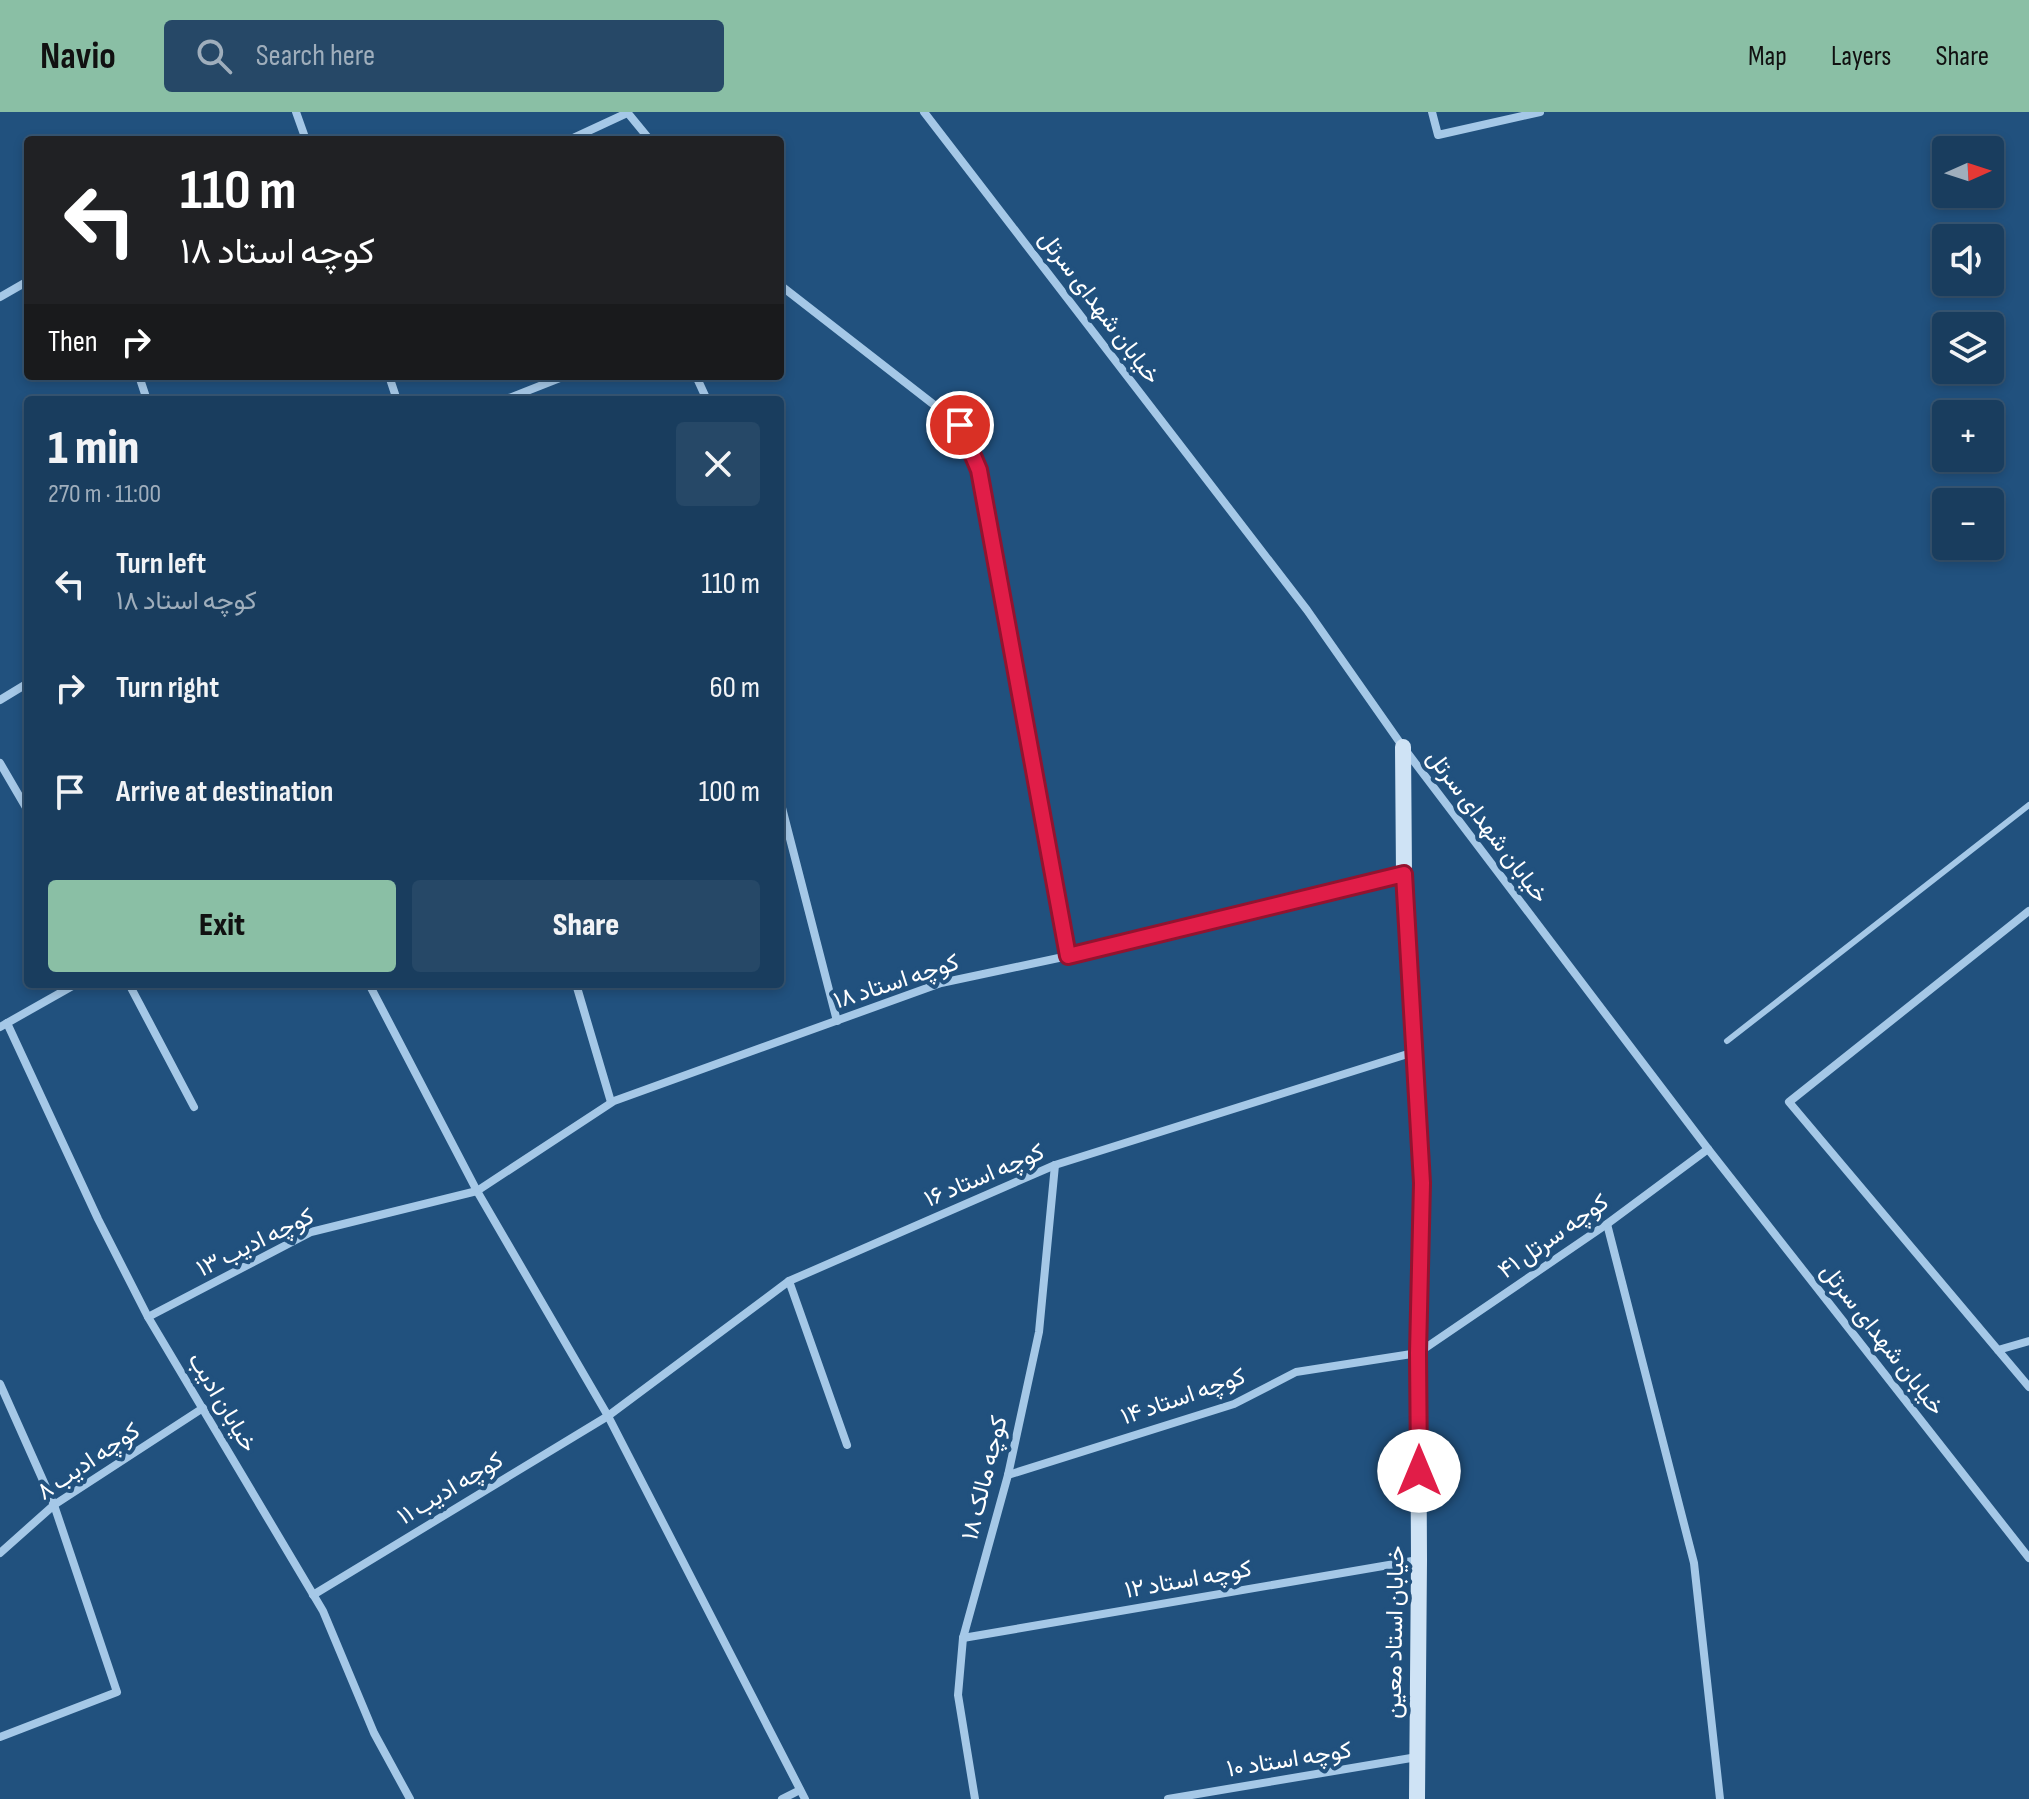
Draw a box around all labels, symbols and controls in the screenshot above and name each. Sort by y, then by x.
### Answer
search box [164,20,724,92]
text: Navio [40,34,116,79]
icon: search [192,34,236,78]
text: Search here [256,38,375,74]
text: Map [1748,40,1787,73]
text: Layers [1831,40,1891,73]
text: Share [1935,40,1989,73]
north arrow [1932,136,2004,208]
map controls [1932,136,2004,560]
text: 110 m [180,158,296,225]
icon: left [48,168,152,272]
button: sound [1932,224,2004,296]
street label: خیابان شهدای سرتل [1032,225,1167,390]
text: کوچه استاد ۱۸ [180,231,375,274]
button: layers [1932,312,2004,384]
icon: right [114,320,158,364]
text: Then [48,324,98,360]
pin [926,391,994,459]
button: + [1932,400,2004,472]
icon: arrive [938,403,982,447]
text: 1 min [48,420,139,477]
button: close [676,422,760,506]
text: 270 m · 11:00 [48,479,161,510]
button: − [1932,488,2004,560]
text: Turn left [116,546,206,582]
icon: left [48,562,92,606]
text: 110 m [702,566,760,602]
text: کوچه استاد ۱۸ [116,586,257,617]
icon: right [48,666,92,710]
text: Turn right [116,670,219,706]
text: 60 m [709,670,760,706]
street label: خیابان شهدای سرتل [1420,744,1555,909]
icon: arrive [48,770,92,814]
text: Arrive at destination [116,774,333,810]
text: 100 m [699,774,760,810]
button: Exit [48,880,396,972]
button: Share [412,880,760,972]
street label: کوچه استاد ۱۸ [830,948,963,1016]
street label: کوچه استاد ۱۶ [920,1137,1049,1215]
street label: کوچه سرتل ۴۱ [1492,1188,1615,1286]
street label: کوچه ادیب ۱۳ [192,1202,319,1284]
street label: خیابان شهدای سرتل [1814,1257,1951,1421]
street label: خیابان ادیب [181,1347,264,1457]
street label: کوچه استاد ۱۴ [1117,1362,1249,1432]
street label: کوچه مالک ۱۸ [955,1413,1015,1544]
street label: کوچه ادیب ۸ [31,1416,146,1507]
position arrow [1377,1429,1461,1513]
street label: کوچه ادیب ۱۱ [392,1446,509,1532]
street label: خیابان استاد معین [1378,1545,1411,1719]
street label: کوچه استاد ۱۲ [1122,1554,1254,1606]
street label: کوچه استاد ۱۰ [1225,1735,1354,1785]

